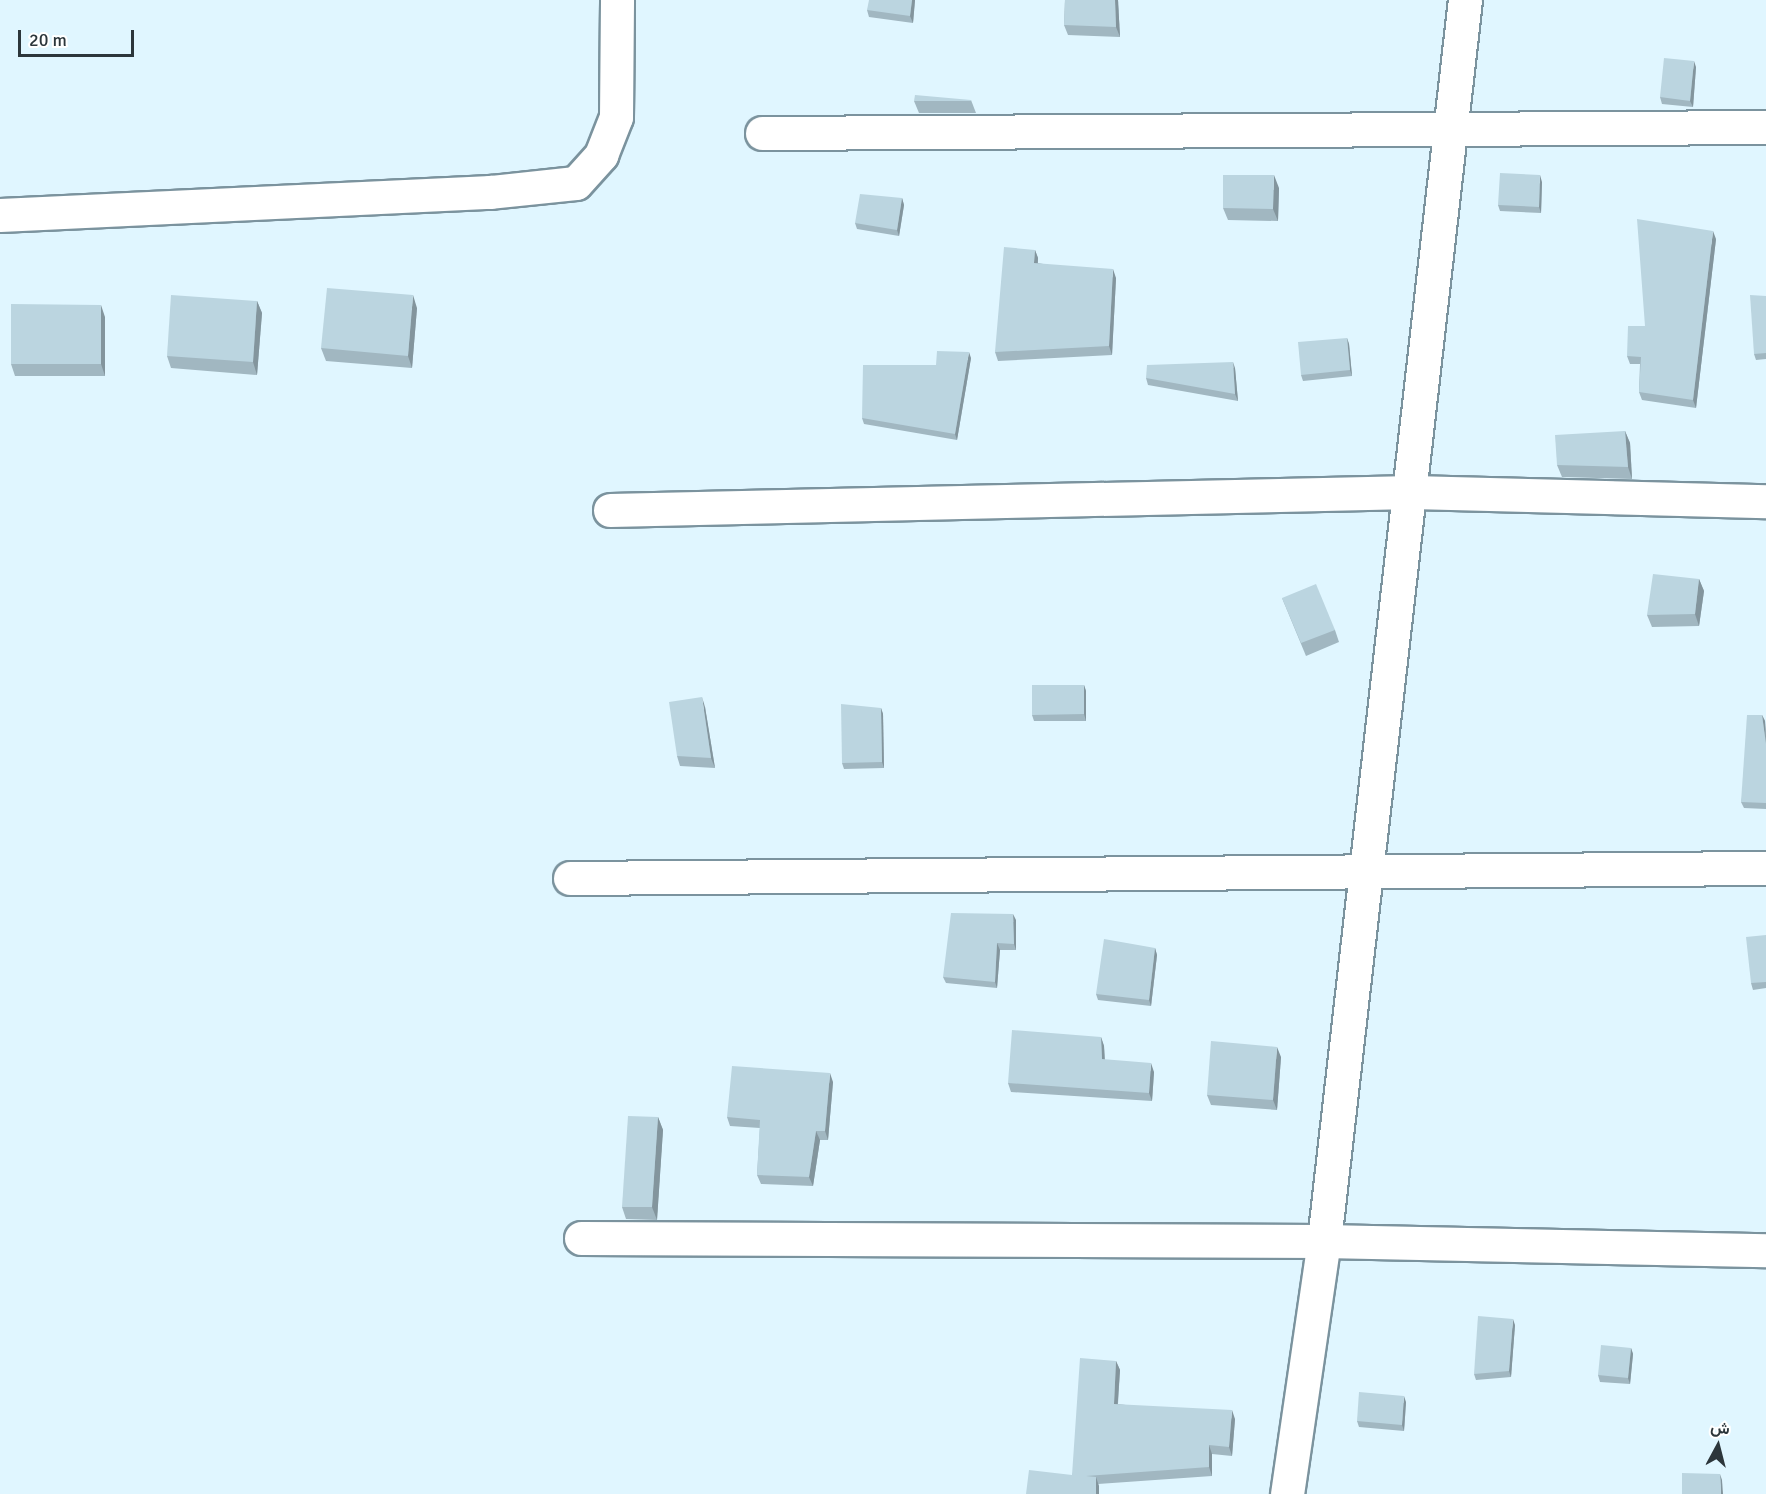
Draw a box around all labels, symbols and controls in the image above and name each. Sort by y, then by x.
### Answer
scale bar [21,18,136,56]
text: 20 m [29,29,67,51]
north arrow [1688,1416,1748,1476]
text: ش [1709,1417,1731,1439]

